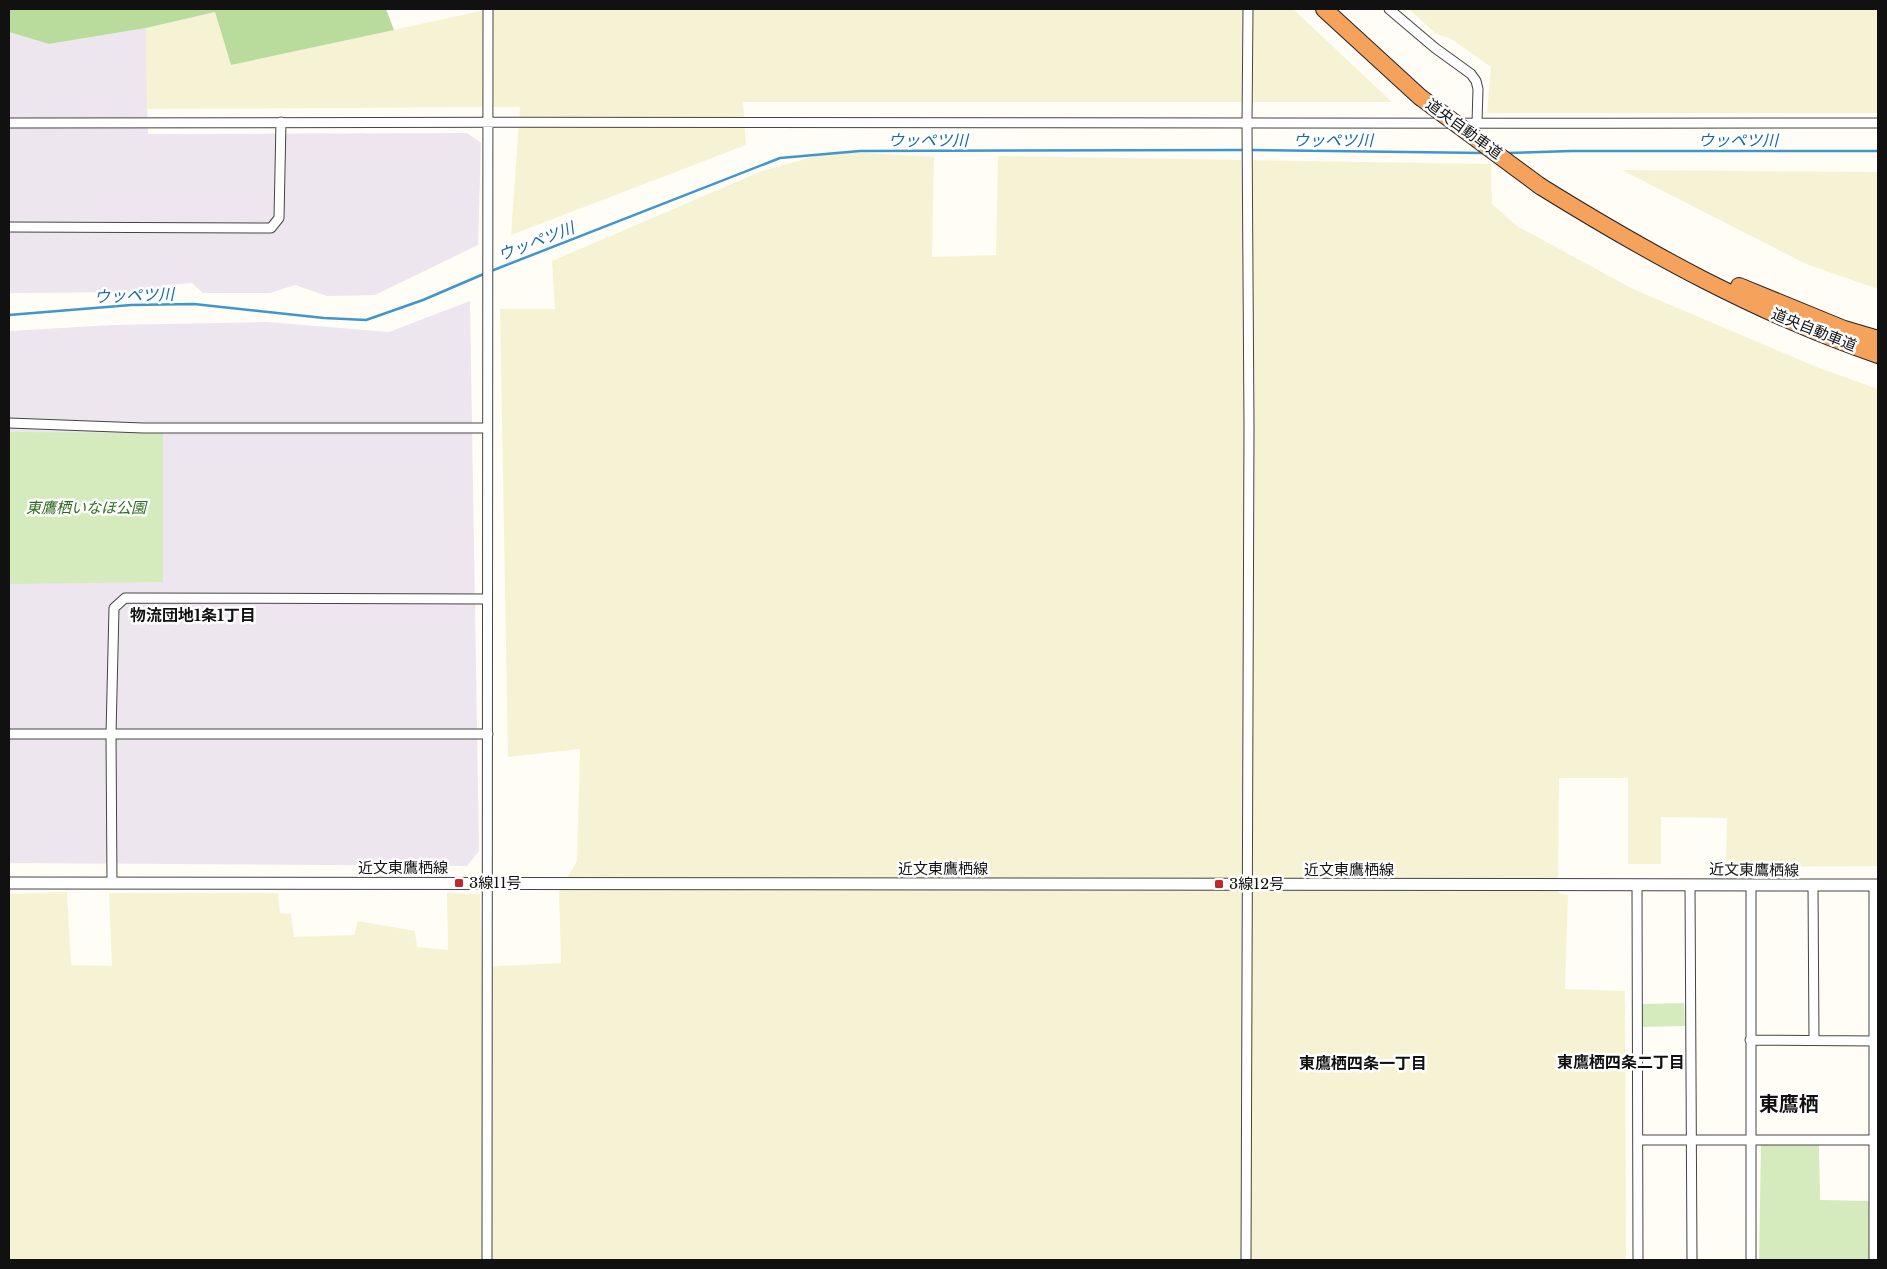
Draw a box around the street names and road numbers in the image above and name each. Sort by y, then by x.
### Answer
street label: 道央自動車道 [1422,94,1506,163]
street label: 道央自動車道 [1769,304,1859,355]
street label: 近文東鷹栖線 [358,858,448,877]
street label: 近文東鷹栖線 [898,859,988,878]
street label: 近文東鷹栖線 [1709,859,1799,880]
street label: 近文東鷹栖線 [1304,860,1394,879]

